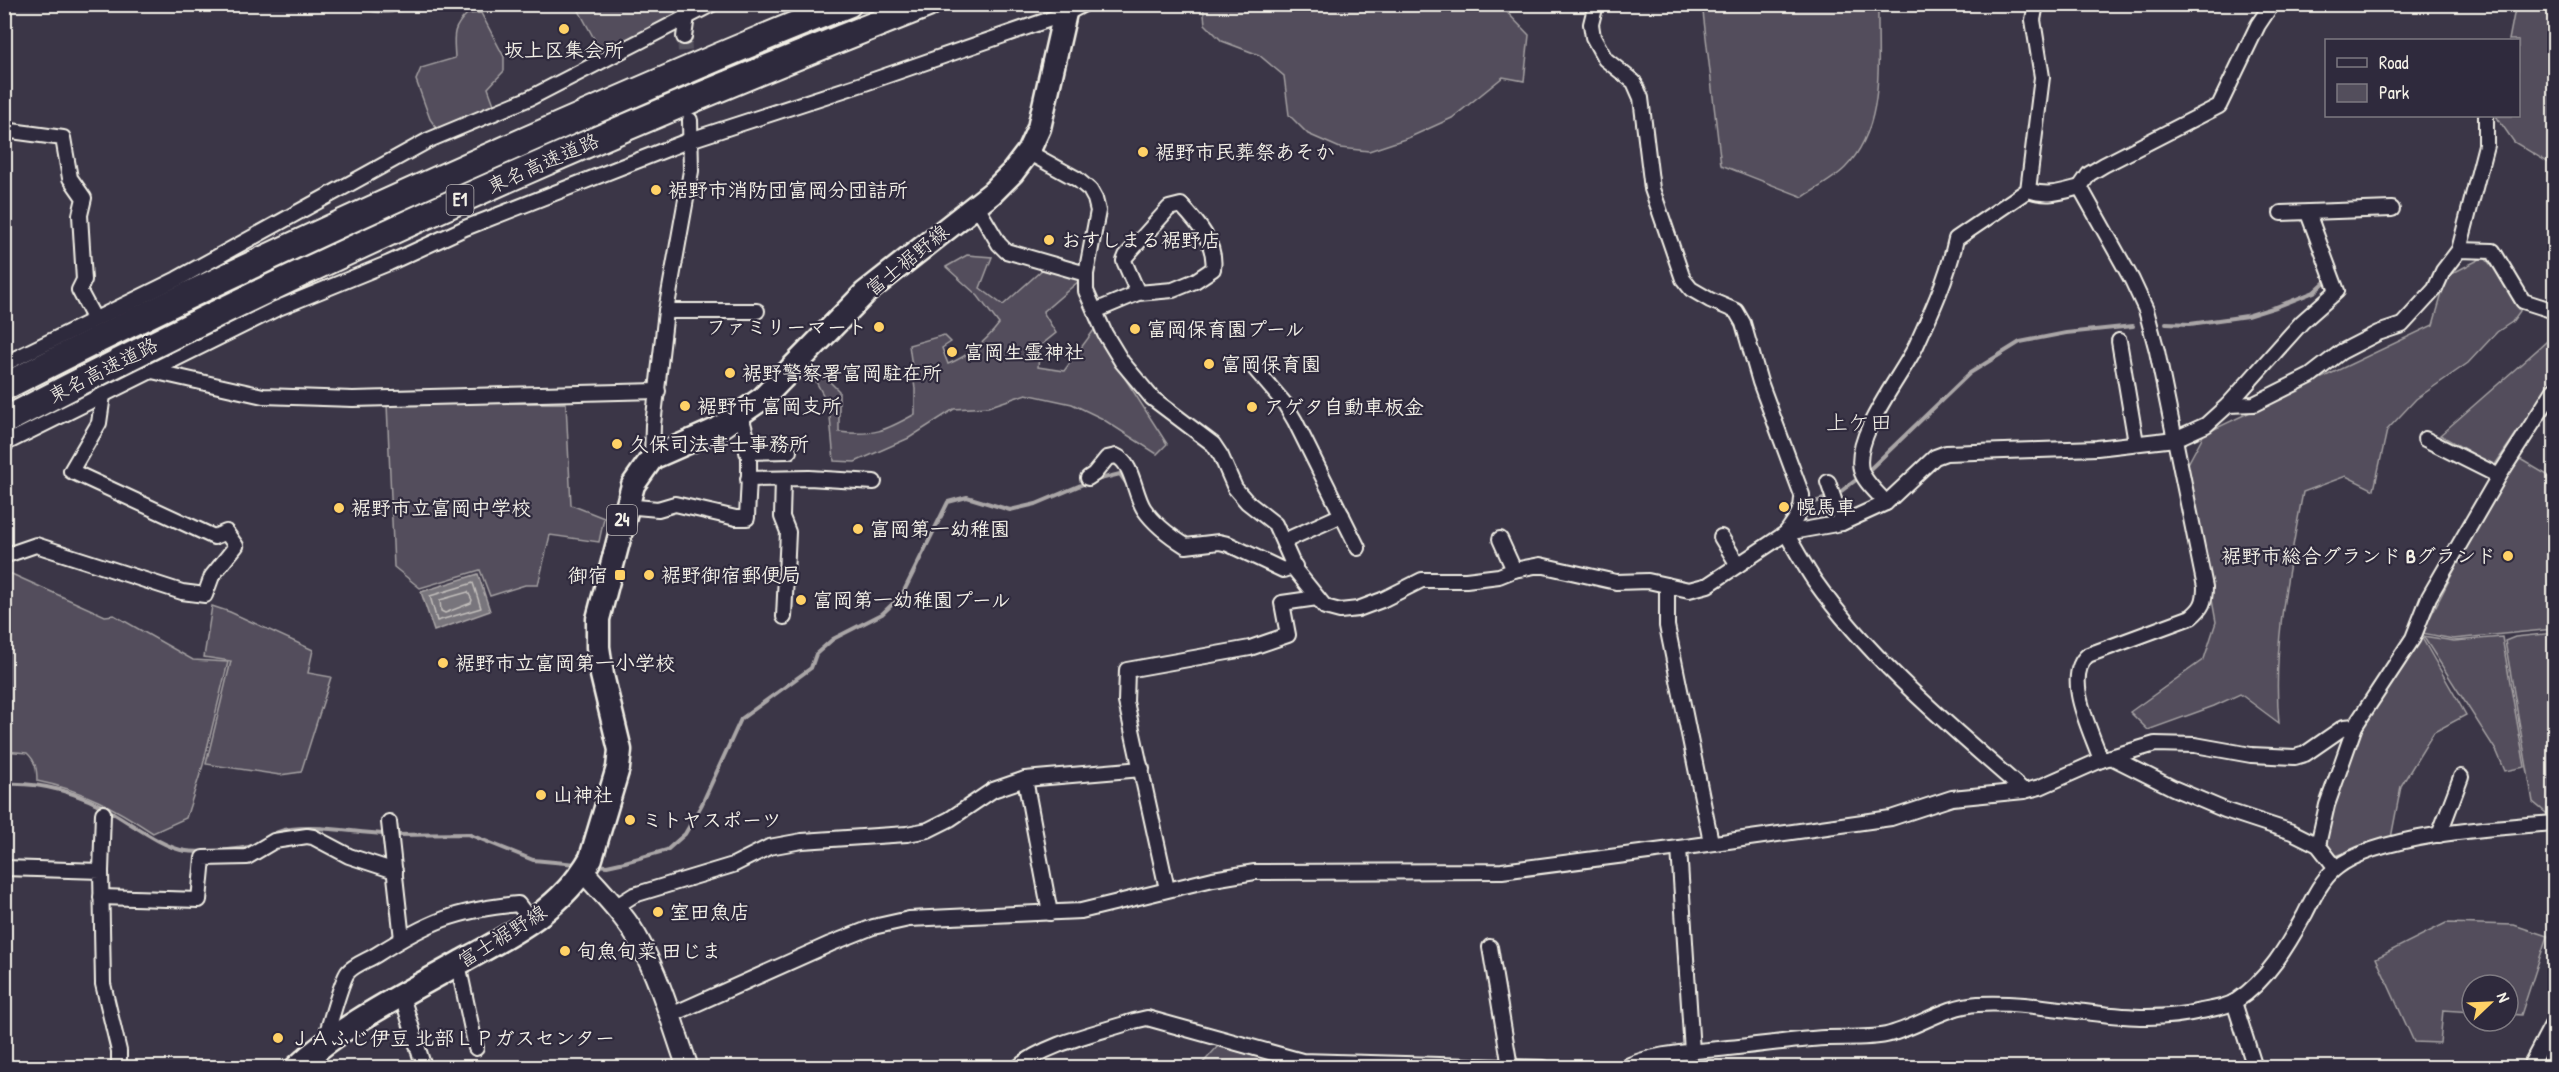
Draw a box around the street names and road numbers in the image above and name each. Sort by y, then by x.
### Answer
street label: 東名高速道路 [482,126,603,199]
road number: E1 [446,185,474,215]
street label: 富士裾野線 [859,218,954,302]
street label: 東名高速道路 [43,330,162,409]
road number: 24 [607,505,637,535]
street label: 富士裾野線 [452,898,551,974]

